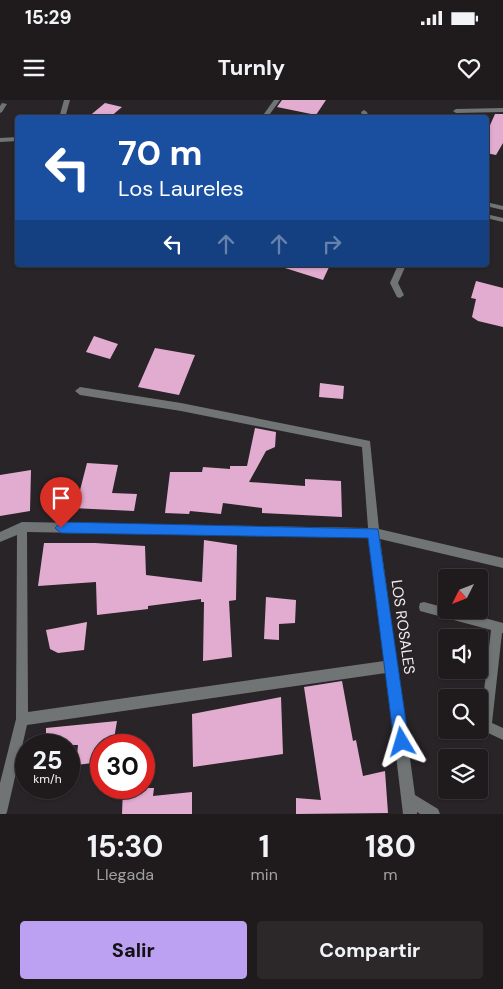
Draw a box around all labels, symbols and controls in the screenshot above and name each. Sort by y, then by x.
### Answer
text: 15:29 [25,5,72,30]
text: Turnly [218,53,285,82]
icon: menu [20,54,48,82]
icon: heart [455,54,483,82]
text: 70 m [118,130,202,176]
icon: left [35,135,100,200]
text: Los Laureles [118,174,244,203]
icon: left [159,230,187,258]
icon: ahead [212,230,240,258]
icon: ahead [265,230,293,258]
icon: right [318,230,346,258]
pin [40,477,82,528]
icon: arrive [47,484,75,512]
north arrow [438,569,488,619]
map controls [438,569,488,799]
street label: LOS ROSALES [386,578,420,676]
button: sound [438,629,488,679]
button: search [438,689,488,739]
position arrow [375,715,427,767]
speed limit sign: 30 [90,734,155,799]
text: 25 [33,744,62,777]
button: layers [438,749,488,799]
text: km/h [33,771,62,787]
text: 15:30 [87,827,163,866]
text: 1 [259,827,270,866]
text: 180 [365,827,416,866]
text: Llegada [97,864,154,885]
text: min [251,864,278,885]
text: m [383,864,398,885]
button: Salir [20,921,247,979]
button: Compartir [257,921,483,979]

